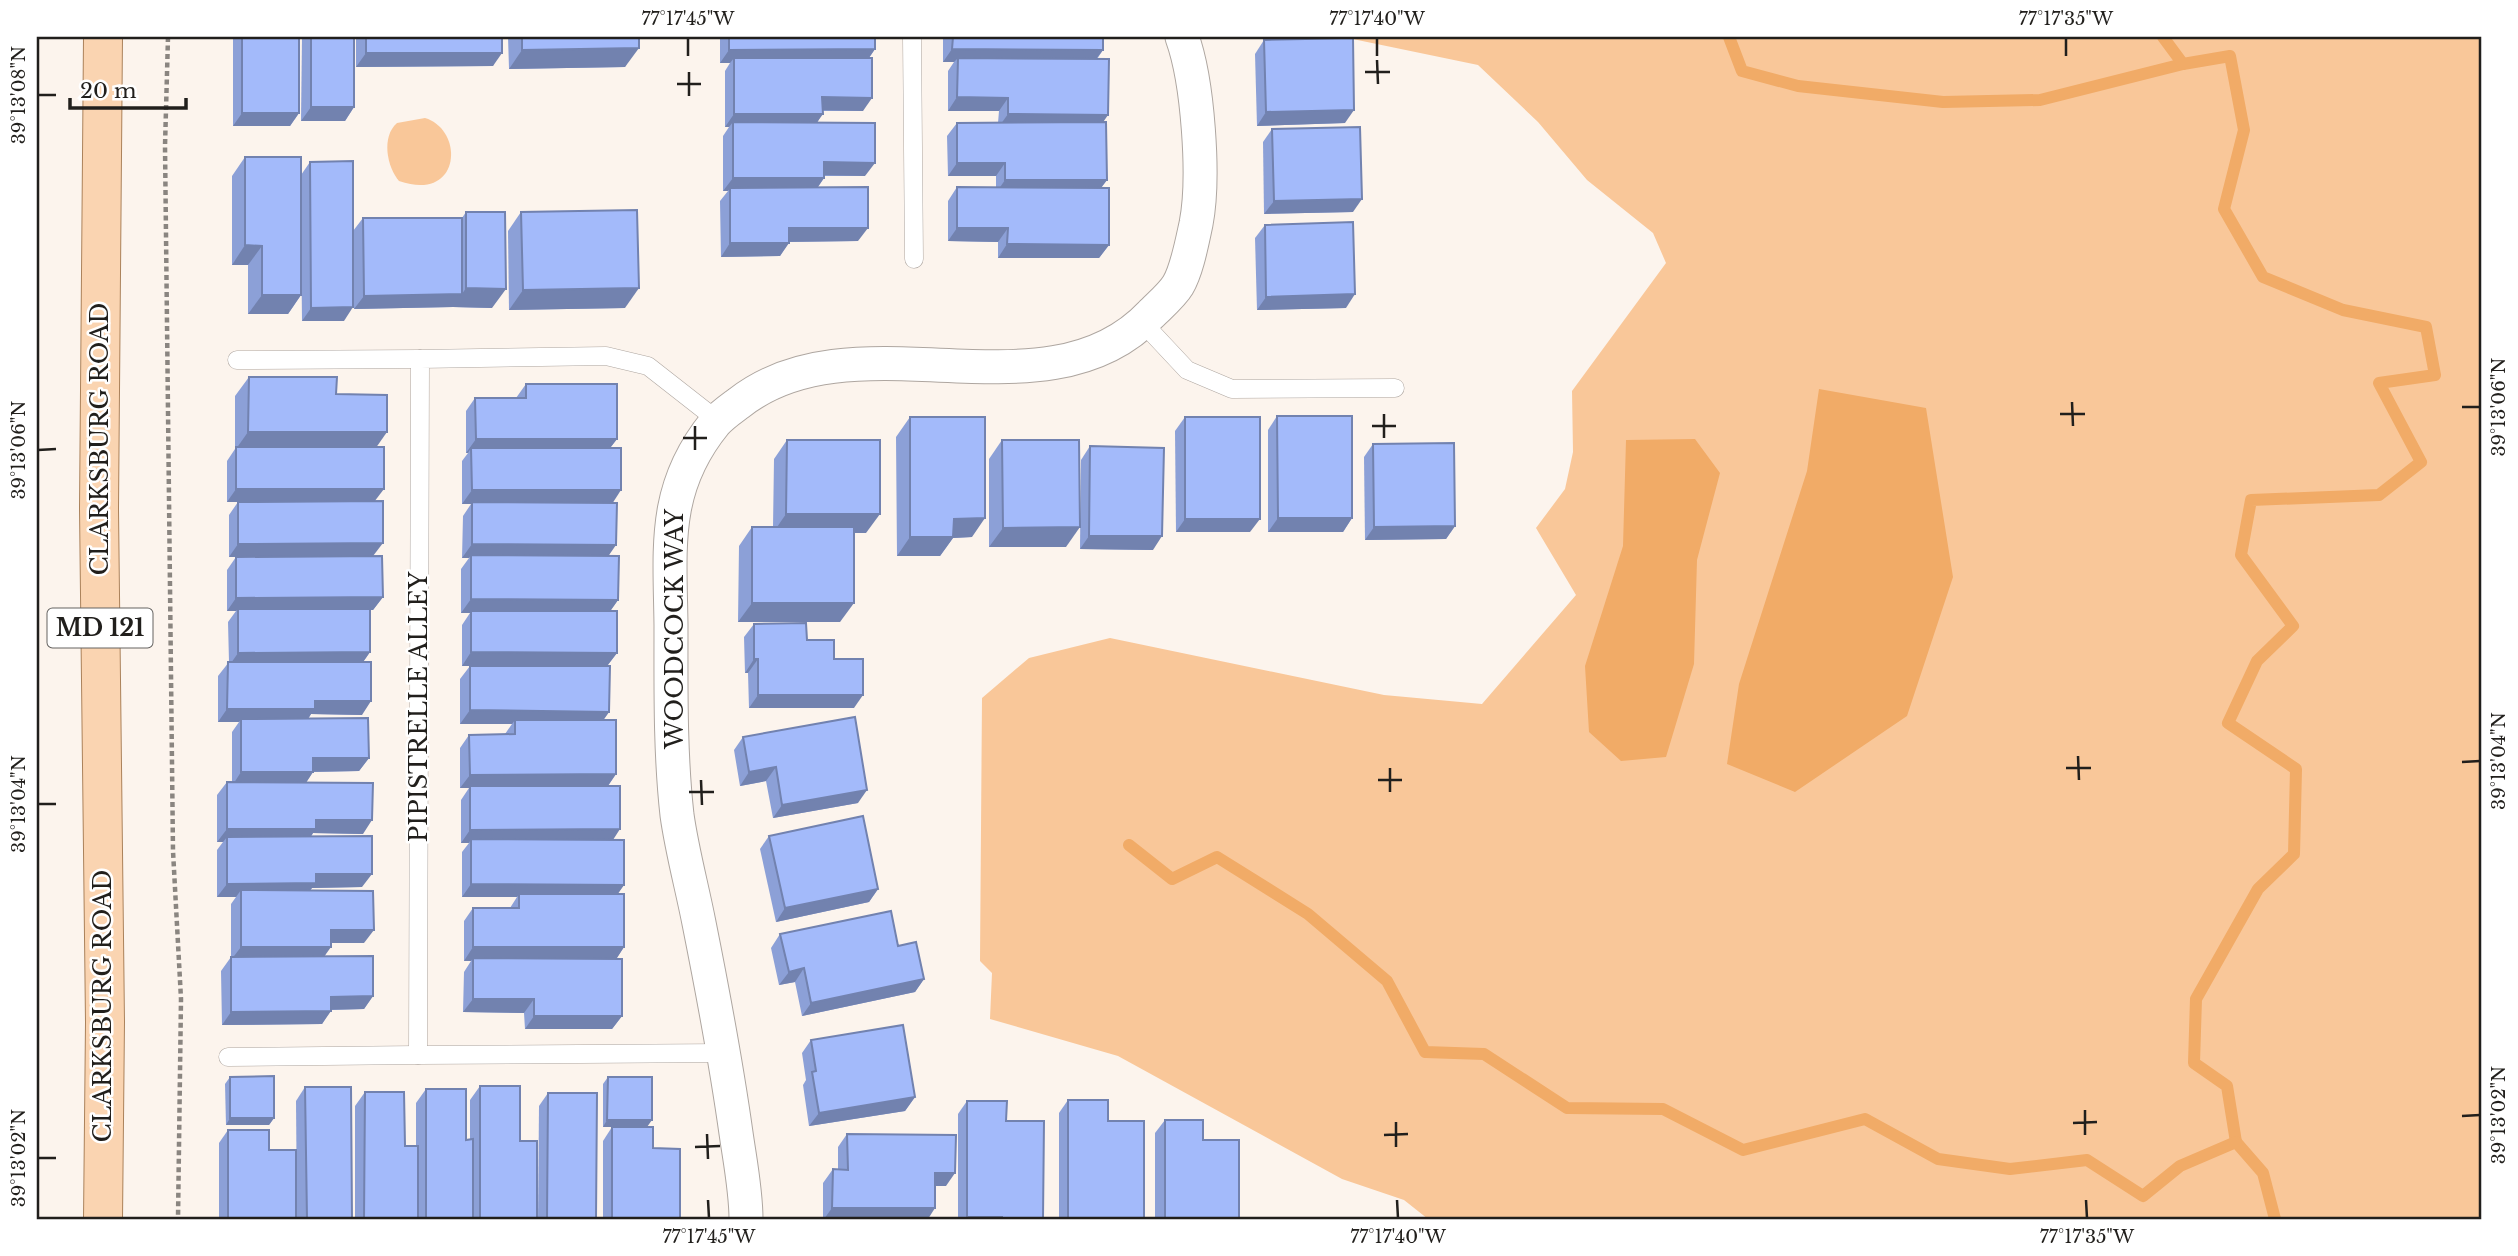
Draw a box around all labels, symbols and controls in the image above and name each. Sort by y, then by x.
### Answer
text: 77°17'45"W [641,8,735,30]
text: 77°17'40"W [1329,8,1426,30]
text: 77°17'35"W [2019,8,2114,30]
text: 39°13'08"N [8,46,30,144]
scale bar [70,66,186,110]
text: 20 m [80,78,137,104]
street label: CLARKSBURG ROAD [85,302,114,576]
text: 39°13'06"N [2488,357,2510,457]
text: 39°13'06"N [8,400,30,500]
street label: WOODCOCK WAY [660,509,689,750]
street label: PIPISTRELLE ALLEY [404,571,433,842]
road number: MD 121 [48,608,152,648]
text: 39°13'04"N [2488,712,2510,810]
text: 39°13'04"N [8,755,30,853]
street label: CLARKSBURG ROAD [88,869,117,1143]
text: 39°13'02"N [2488,1066,2510,1164]
text: 39°13'02"N [8,1109,30,1207]
text: 77°17'45"W [662,1226,756,1248]
text: 77°17'40"W [1350,1226,1447,1248]
text: 77°17'35"W [2040,1226,2135,1248]

